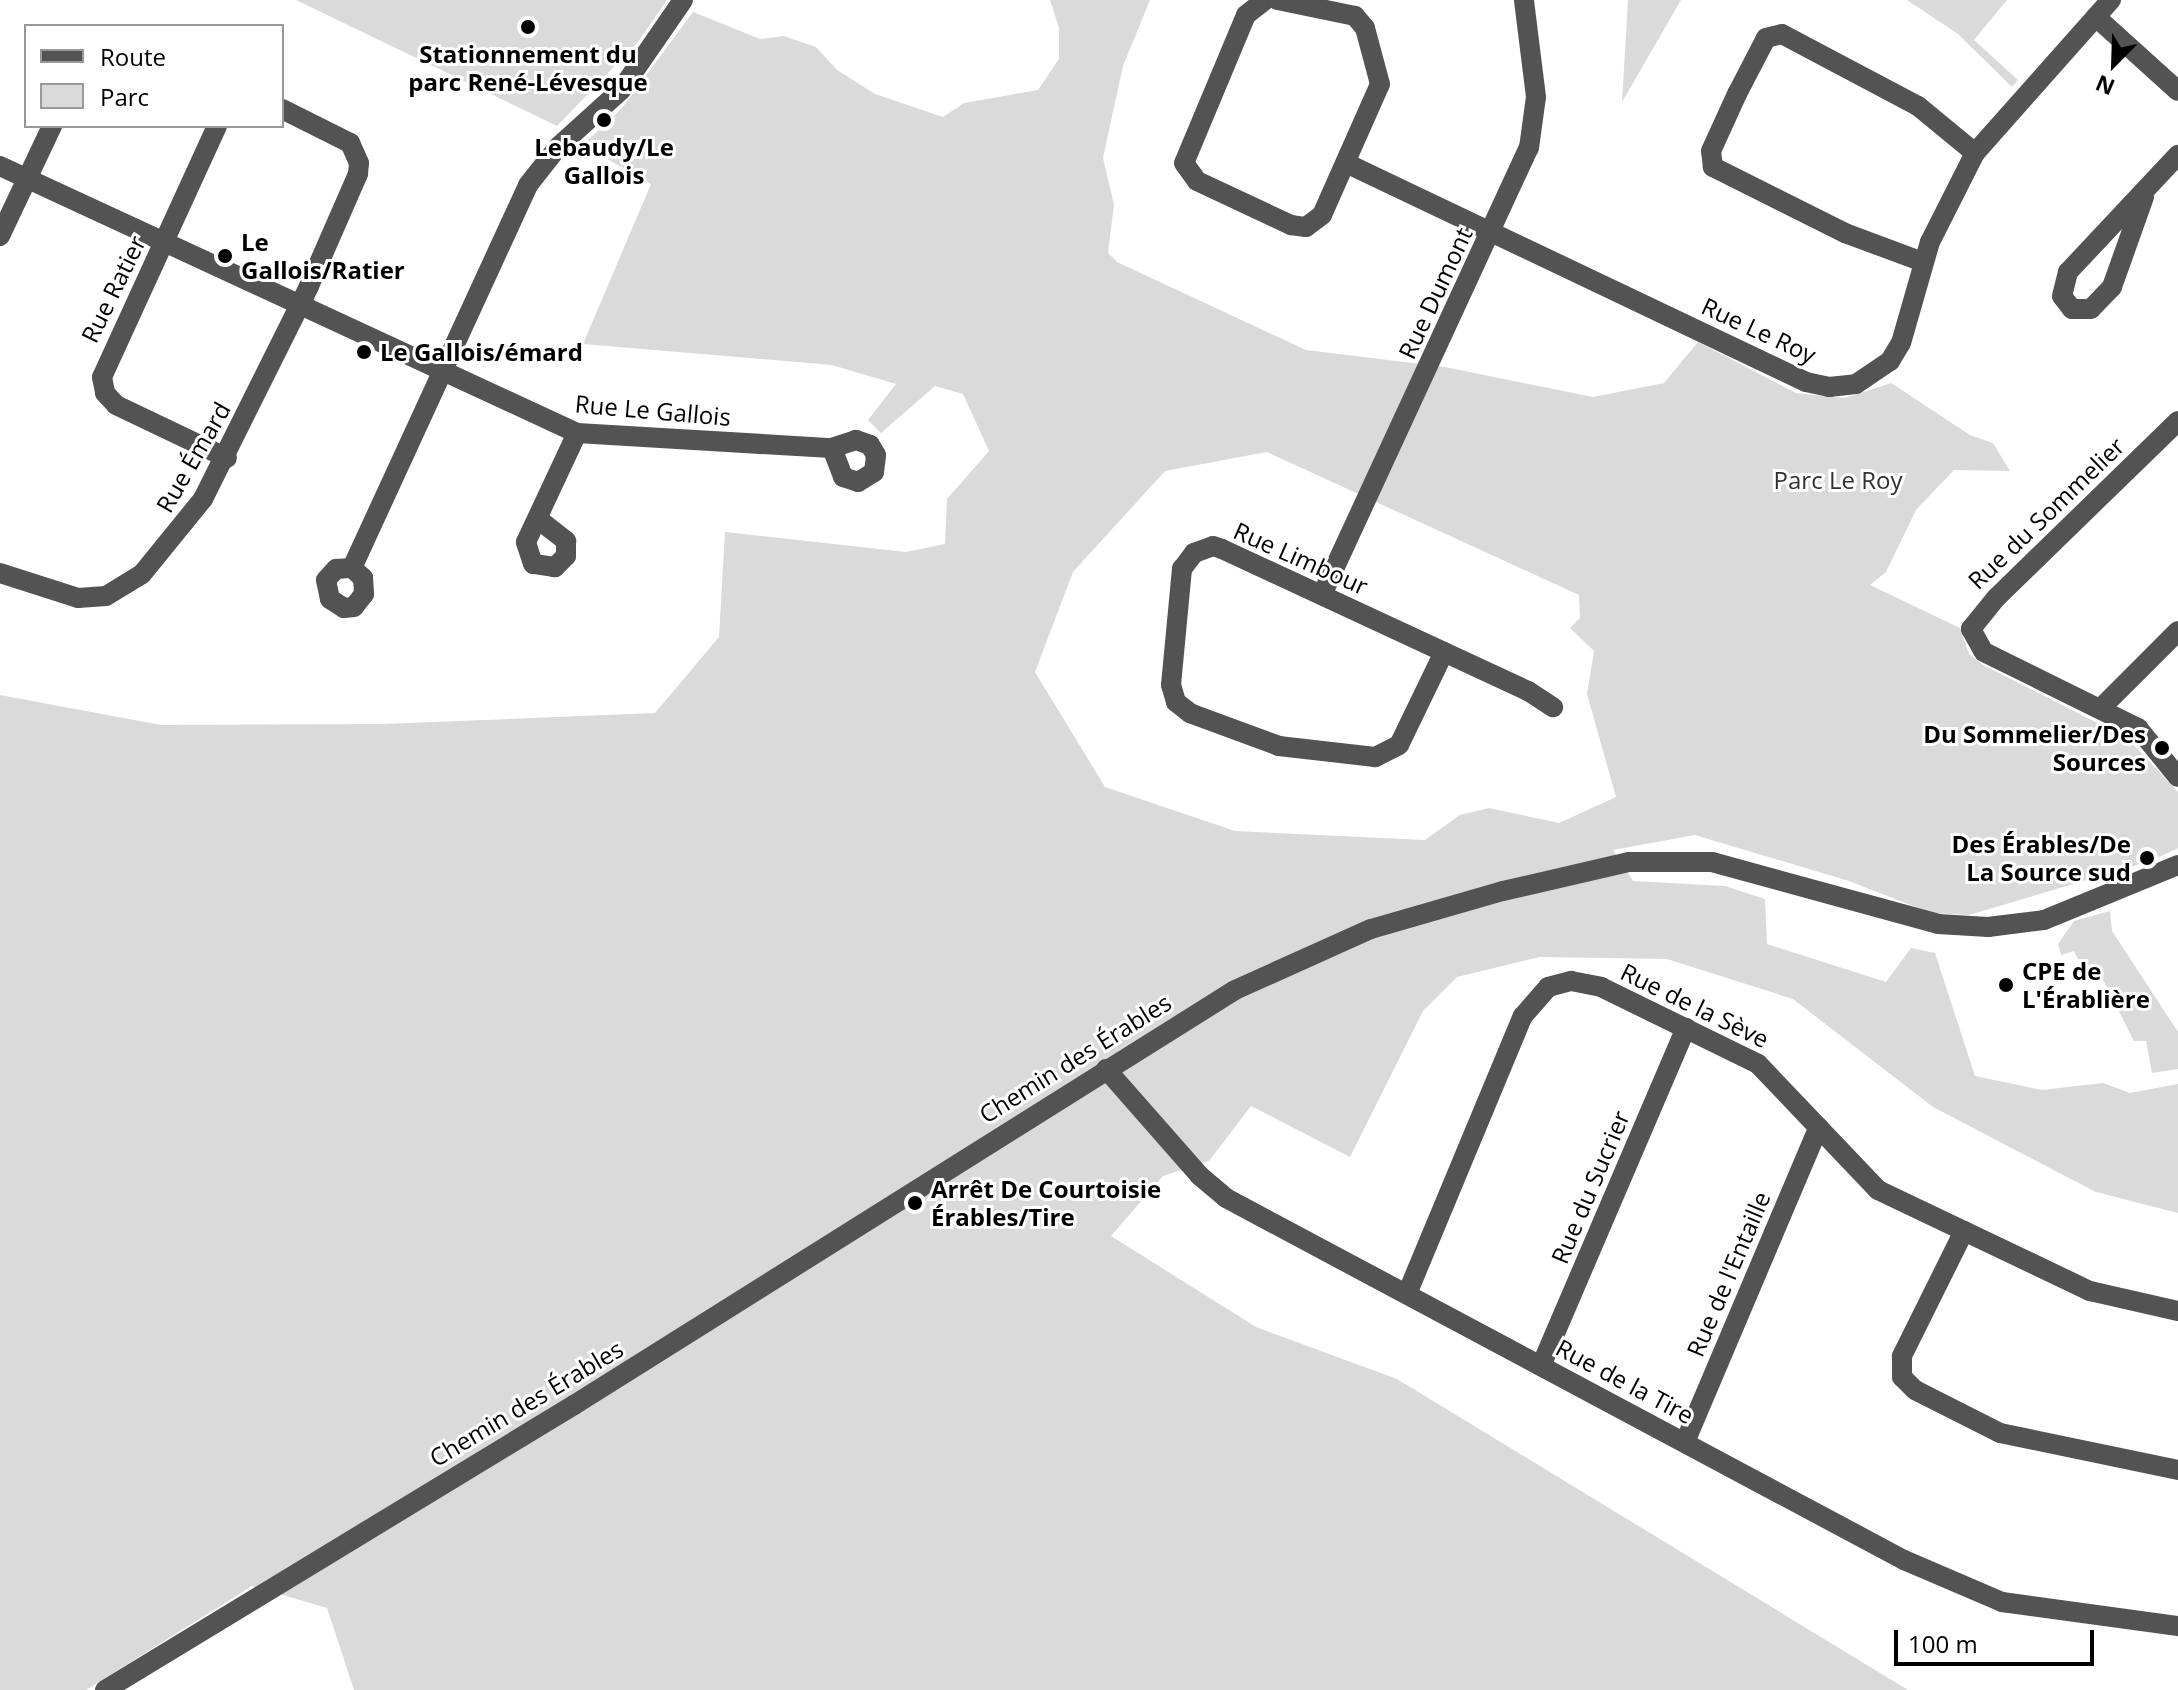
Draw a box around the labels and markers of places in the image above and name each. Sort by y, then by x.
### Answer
marker: Stationnement du parc René-Lévesque [519,18,537,36]
place label: Stationnement du parc René-Lévesque [408,40,648,96]
marker: Lebaudy/Le Gallois [595,111,613,129]
place label: Lebaudy/Le Gallois [534,133,674,189]
place label: Le Gallois/Ratier [241,228,405,284]
marker: Le Gallois/Ratier [216,247,234,265]
place label: Le Gallois/émard [380,338,583,366]
marker: Le Gallois/émard [355,343,373,361]
place label: Du Sommelier/Des Sources [1923,720,2146,776]
marker: Du Sommelier/Des Sources [2153,739,2171,757]
place label: Des Érables/De La Source sud [1952,830,2131,886]
marker: Des Érables/De La Source sud [2138,849,2156,867]
place label: CPE de L'Érablière [2022,957,2150,1013]
marker: CPE de L'Érablière [1997,976,2015,994]
place label: Arrêt De Courtoisie Érables/Tire [931,1175,1161,1231]
marker: Arrêt De Courtoisie Érables/Tire [906,1194,924,1212]

